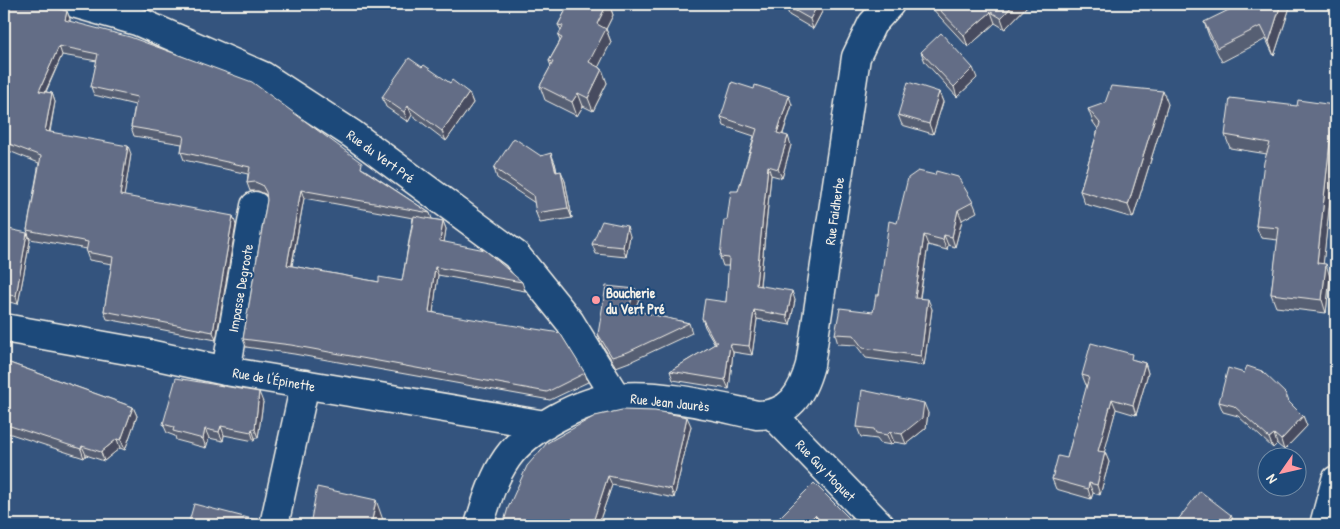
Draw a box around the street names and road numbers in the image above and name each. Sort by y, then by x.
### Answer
street label: Rue du Vert Pré [343,125,419,187]
street label: Rue Faidherbe [820,175,848,246]
street label: Impasse Degroote [223,242,258,334]
street label: Rue de l'Épinette [231,362,317,397]
street label: Rue Jean Jaurès [630,388,710,416]
street label: Rue Guy Moquet [791,435,860,506]

